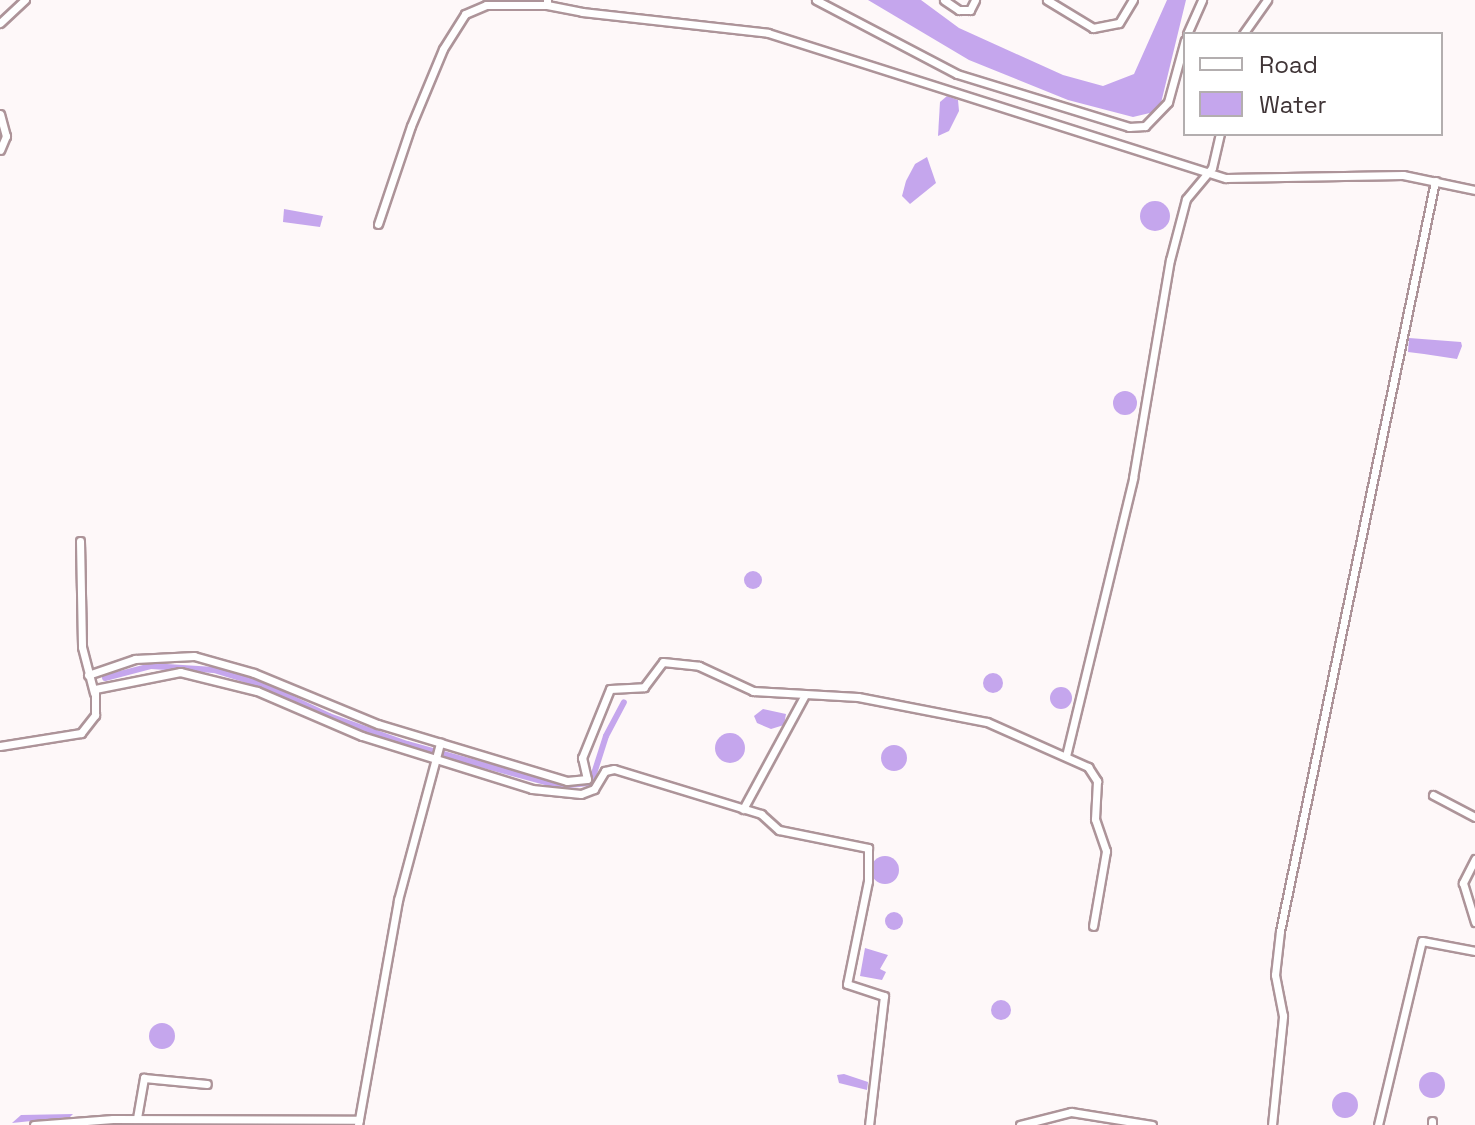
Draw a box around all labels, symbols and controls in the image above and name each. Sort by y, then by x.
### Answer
legend [1183,32,1443,136]
text: Road [1259,49,1318,80]
text: Water [1259,89,1327,120]

